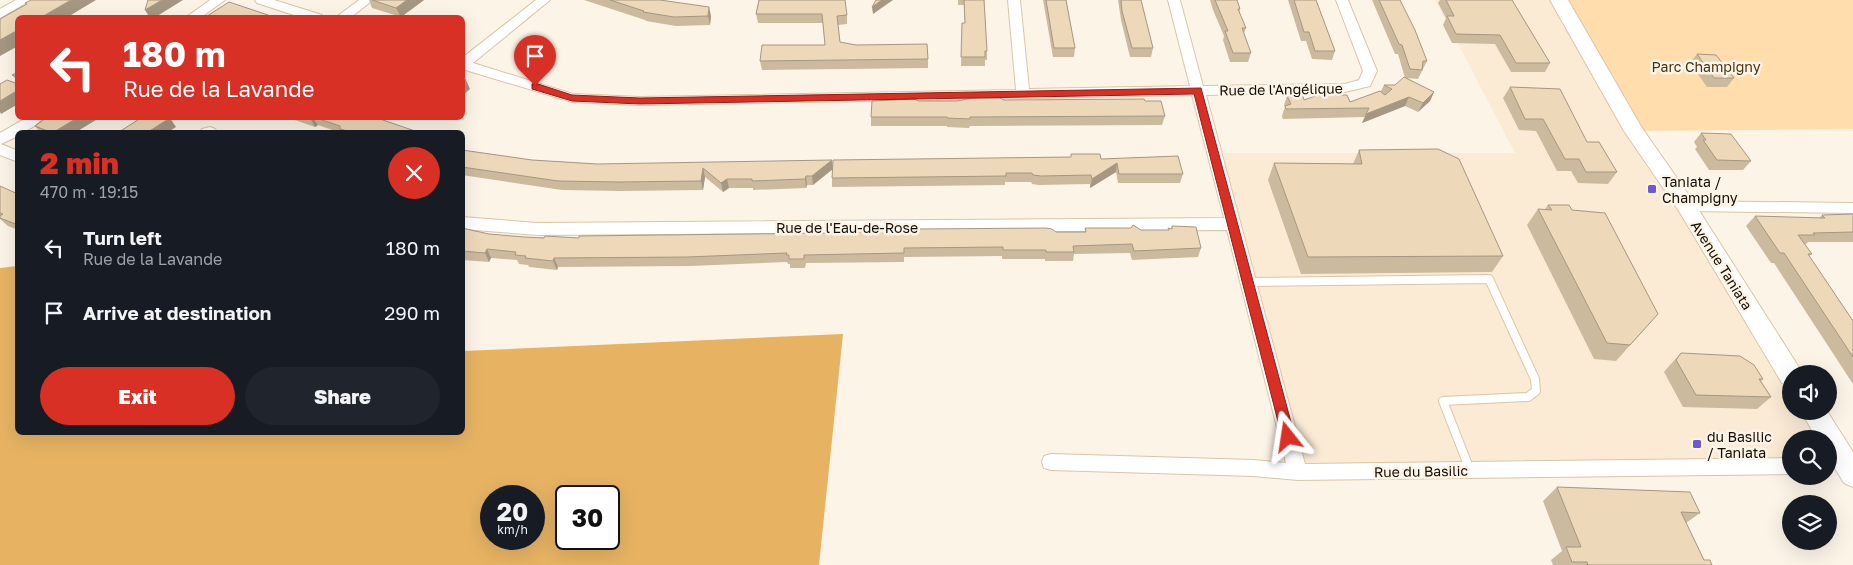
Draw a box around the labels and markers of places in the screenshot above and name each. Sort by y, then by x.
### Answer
pin [514,35,556,86]
place label: Taniata / Champigny [1662,173,1738,206]
marker: Taniata / Champigny [1646,183,1658,195]
place label: du Basilic / Taniata [1707,428,1772,461]
marker: du Basilic / Taniata [1691,438,1703,450]

